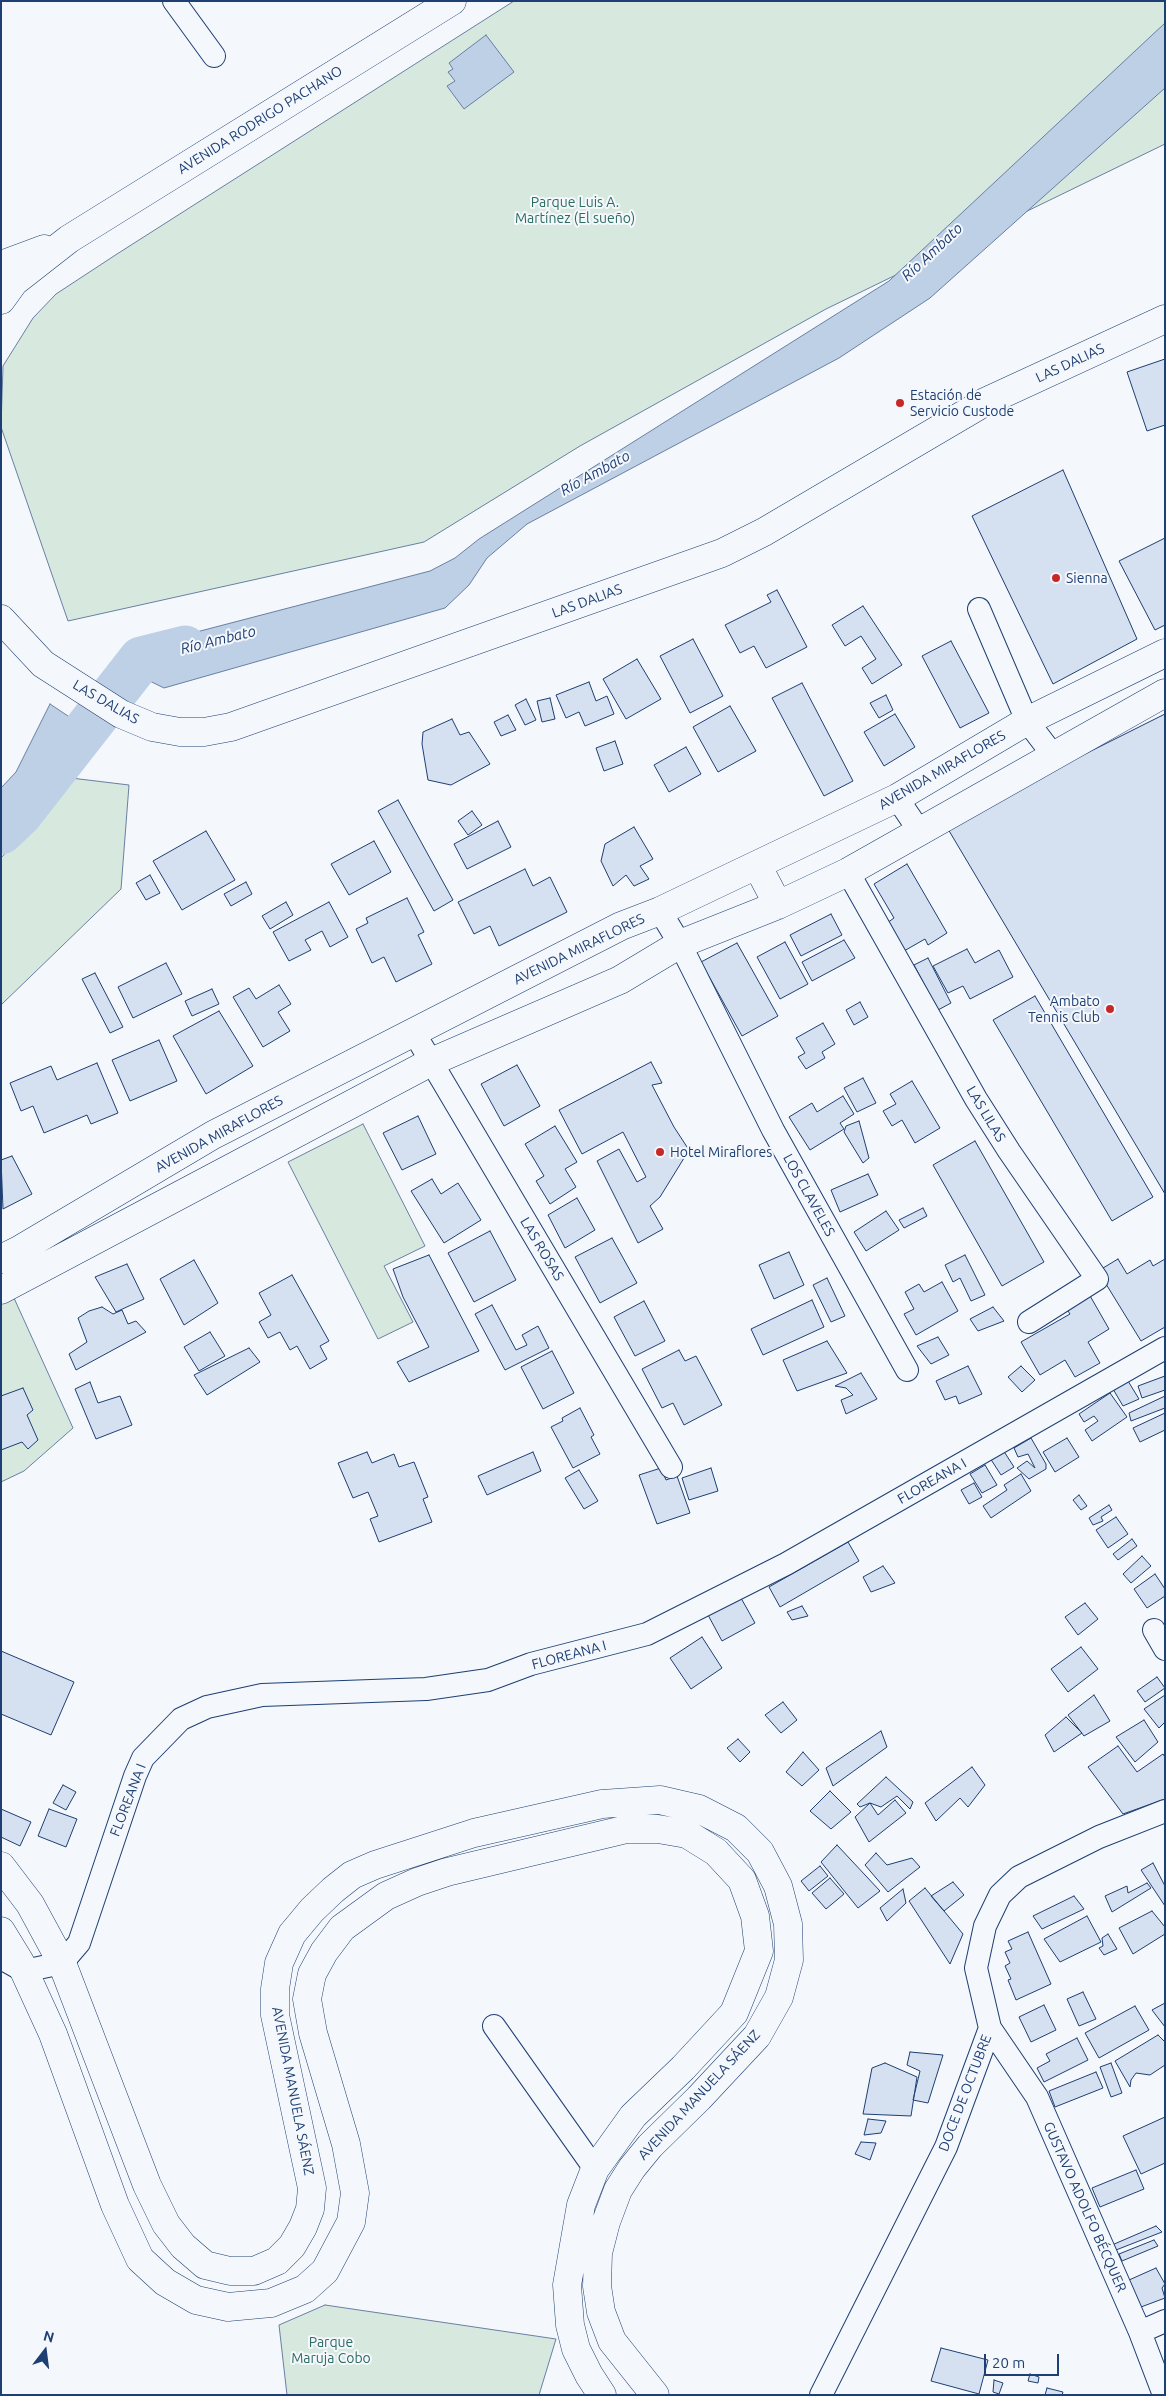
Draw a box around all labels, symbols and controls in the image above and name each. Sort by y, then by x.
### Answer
street label: AVENIDA RODRIGO PACHANO [175,62,345,178]
park label: Parque Luis A. Martínez (El sueño) [515,194,635,226]
water label: Río Ambato [898,219,966,285]
street label: LAS DALIAS [1033,340,1107,386]
place label: Estación de Servicio Custode [910,387,1014,420]
marker: Estación de Servicio Custode [894,397,906,409]
water label: Río Ambato [557,446,633,500]
place label: Sienna [1066,570,1108,586]
marker: Sienna [1050,572,1062,584]
street label: LAS DALIAS [550,581,624,621]
water label: Río Ambato [179,622,257,658]
street label: LAS DALIAS [70,676,142,728]
street label: AVENIDA MIRAFLORES [876,727,1008,813]
street label: AVENIDA MIRAFLORES [511,910,647,988]
place label: Ambato Tennis Club [1028,993,1100,1026]
marker: Ambato Tennis Club [1104,1003,1116,1015]
street label: LAS LILAS [963,1083,1009,1145]
street label: AVENIDA MIRAFLORES [152,1092,286,1176]
place label: Hotel Miraflores [670,1144,772,1160]
marker: Hotel Miraflores [654,1146,666,1158]
street label: LOS CLAVELES [779,1151,839,1239]
street label: LAS ROSAS [517,1214,567,1284]
street label: FLOREANA I [895,1455,969,1507]
street label: FLOREANA I [530,1637,608,1673]
street label: FLOREANA I [106,1761,150,1839]
street label: AVENIDA MANUELA SÁENZ [268,2005,318,2177]
street label: AVENIDA MANUELA SÁENZ [634,2027,764,2163]
street label: DOCE DE OCTUBRE [935,2032,995,2154]
street label: GUSTAVO ADOLFO BÉCQUER [1040,2119,1130,2295]
north arrow [20,2326,70,2376]
text: N [42,2327,56,2346]
park label: Parque Maruja Cobo [291,2334,371,2366]
scale bar [986,2344,1061,2376]
text: 20 m [992,2354,1025,2371]

